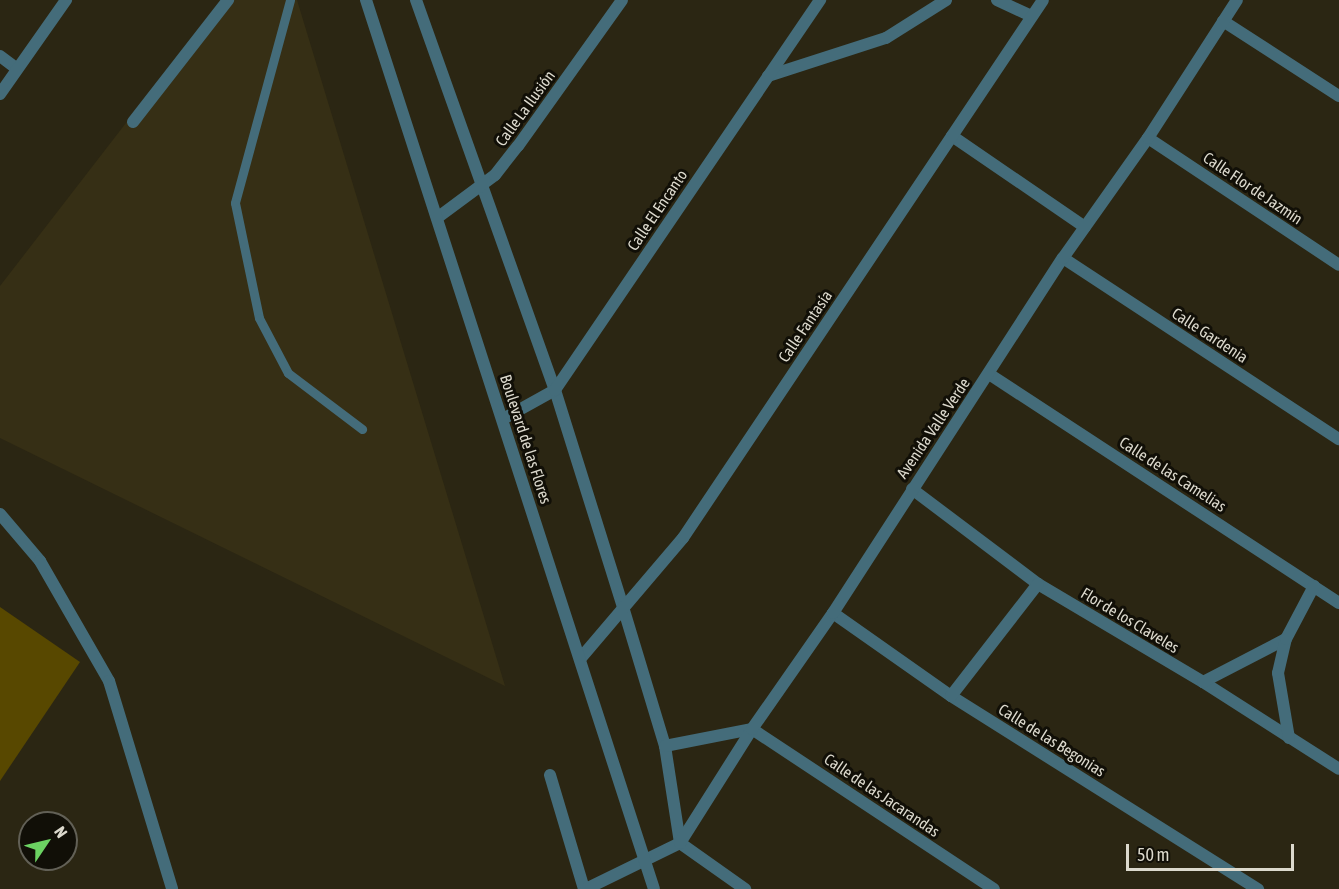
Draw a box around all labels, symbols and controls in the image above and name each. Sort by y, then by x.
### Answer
street label: Calle La Ilusión [491,66,559,150]
street label: Calle Flor de Jazmín [1200,148,1306,228]
street label: Calle El Encanto [623,166,691,254]
street label: Calle Fantasía [774,286,836,366]
street label: Calle Gardenia [1168,303,1252,367]
street label: Boulevard de las Flores [496,372,556,506]
street label: Avenida Valle Verde [892,374,974,482]
street label: Calle de las Camelias [1116,432,1230,516]
street label: Flor de los Claveles [1077,583,1183,657]
street label: Calle de las Begonias [995,699,1109,781]
street label: Calle de las Jacarandas [821,749,943,841]
north arrow [18,811,78,871]
text: N [51,823,71,841]
scale bar [1129,832,1297,870]
text: 50 m [1137,844,1169,865]

